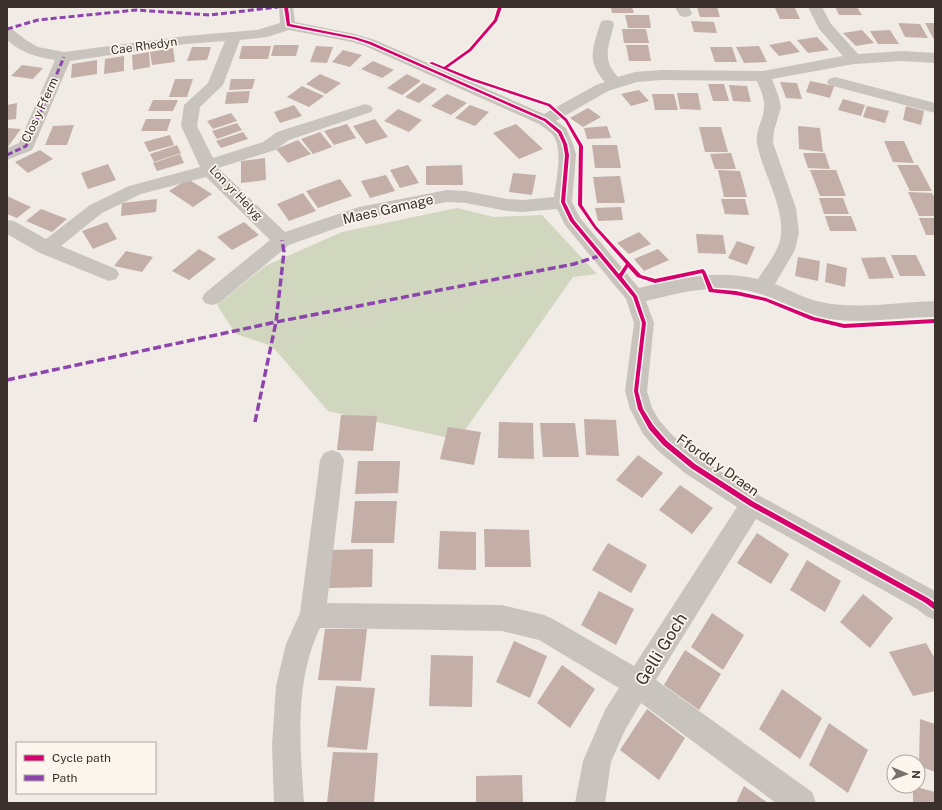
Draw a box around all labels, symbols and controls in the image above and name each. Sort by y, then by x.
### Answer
street label: Cae Rhedyn [110,34,178,58]
street label: Clos y Fferm [19,75,61,145]
street label: Lon yr Helyg [207,163,265,223]
street label: Maes Gamage [341,191,435,227]
street label: Ffordd y Draen [674,431,762,499]
street label: Gelli Goch [631,609,691,689]
legend [16,742,156,794]
text: Cycle path [52,751,111,765]
north arrow [886,754,926,794]
text: N [910,770,922,779]
text: Path [52,771,78,785]

